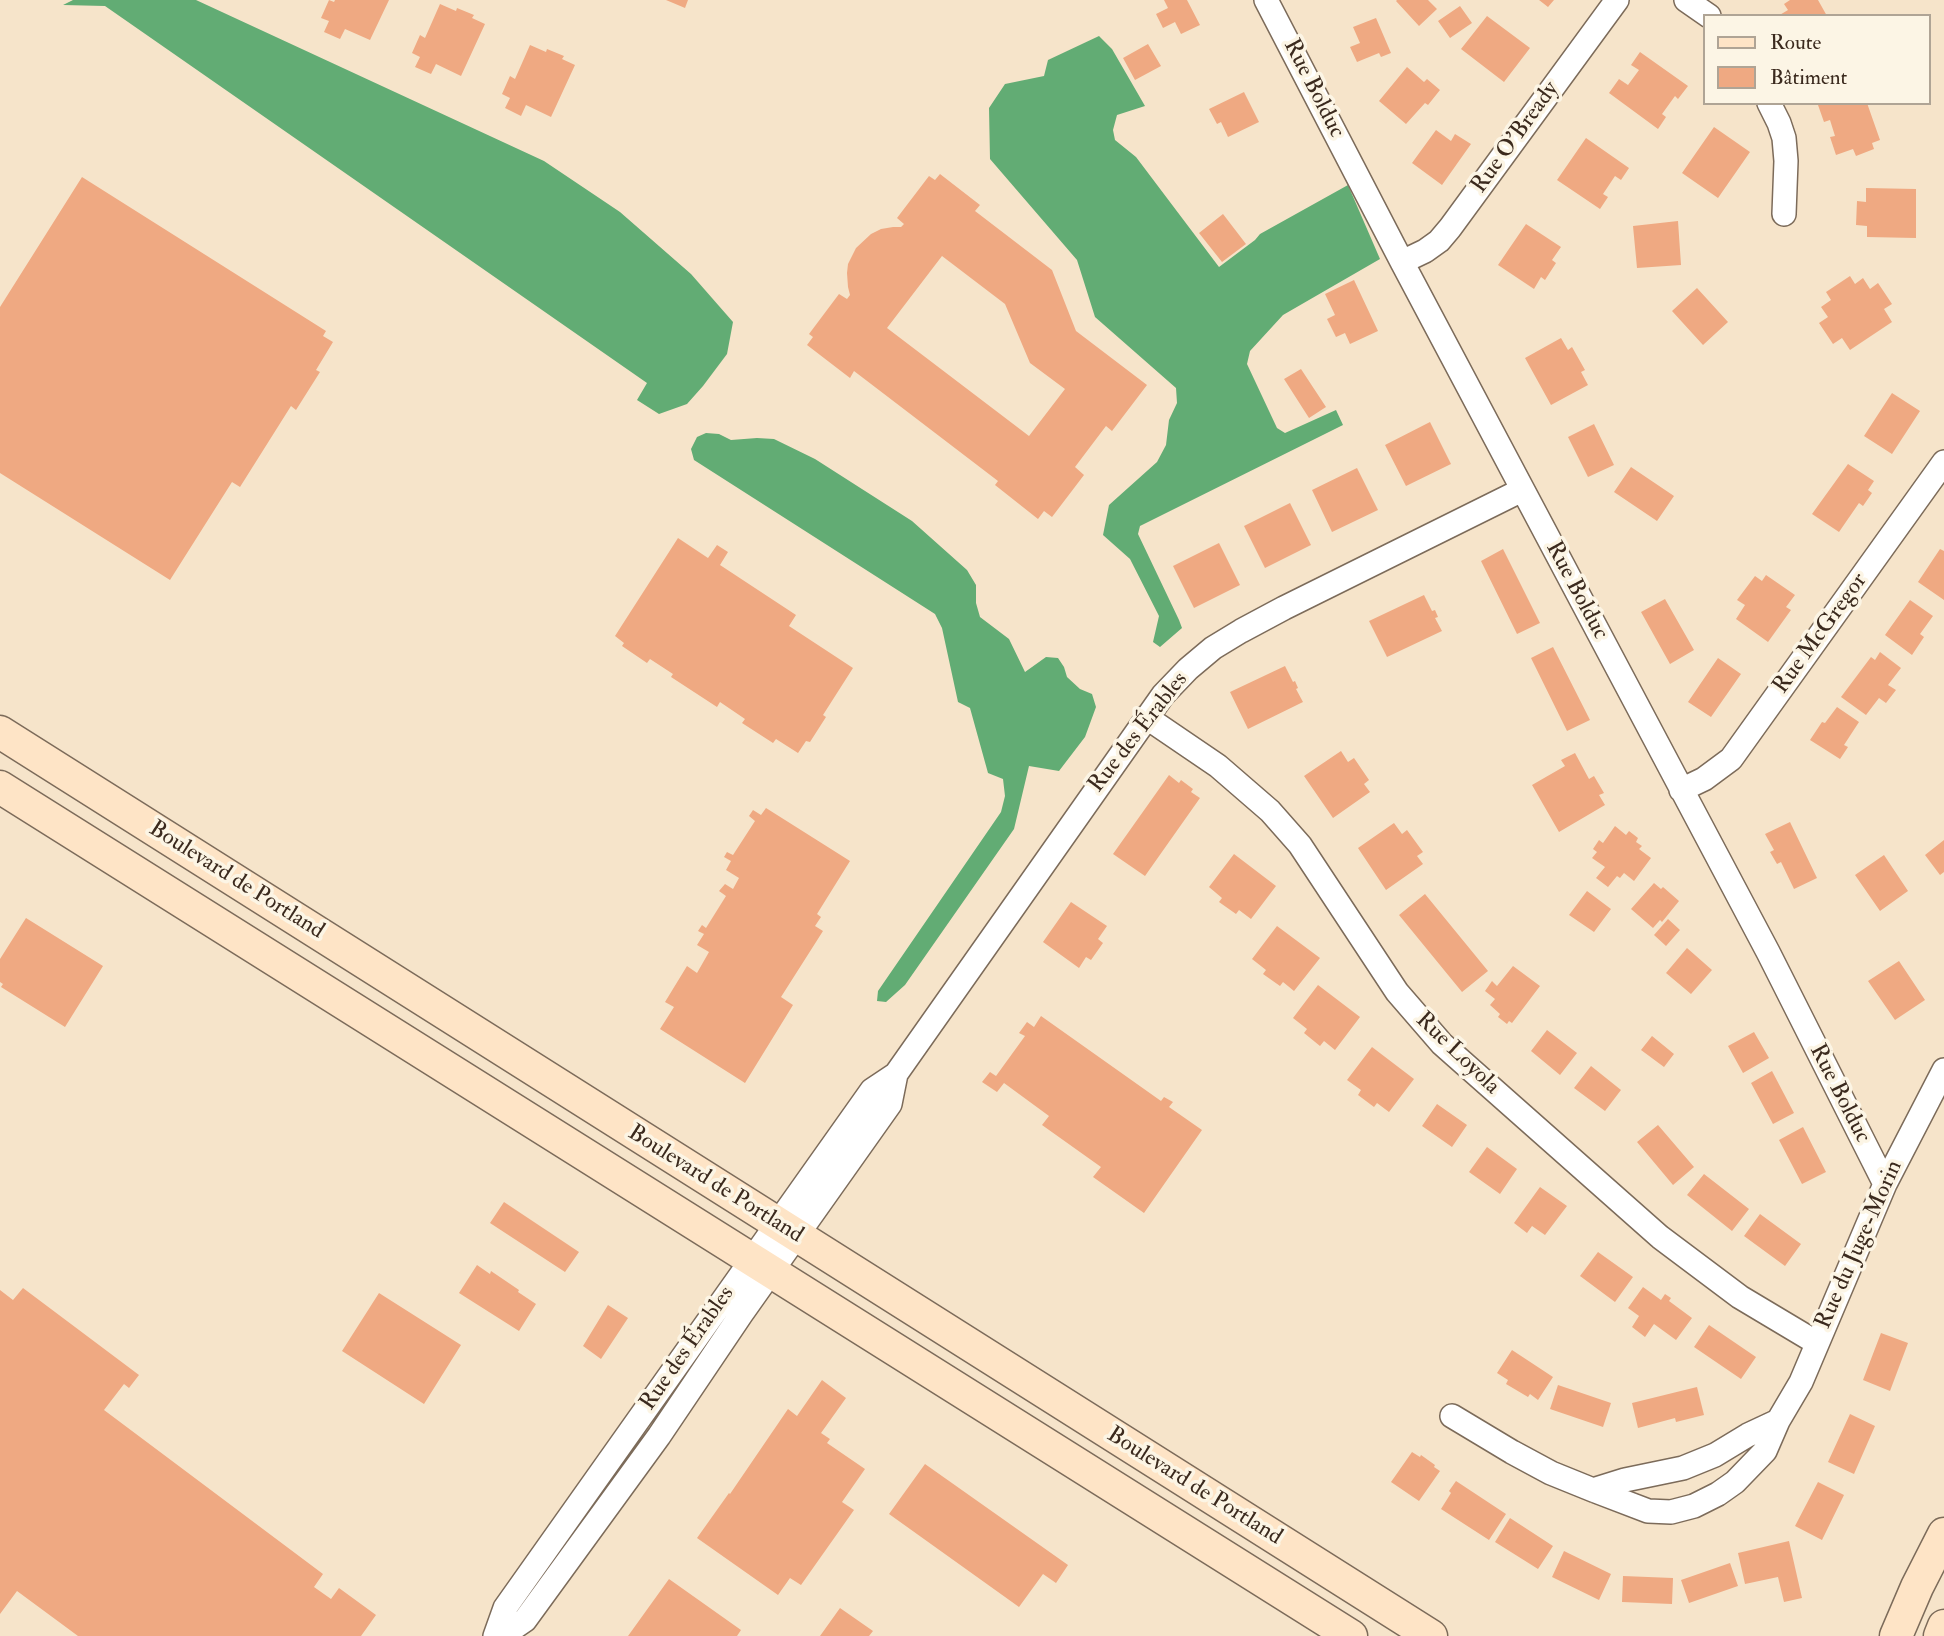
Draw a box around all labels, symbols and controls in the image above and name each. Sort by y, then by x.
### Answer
legend [1702,14,1930,105]
text: Route [1770,29,1821,56]
street label: Rue Bolduc [1276,35,1350,143]
text: Bâtiment [1770,64,1847,91]
street label: Rue O'Bready [1466,77,1566,199]
street label: Rue Bolduc [1539,537,1613,645]
street label: Rue McGregor [1768,568,1874,700]
street label: Rue des Érables [1083,667,1195,799]
street label: Boulevard de Portland [143,816,329,946]
street label: Rue Loyola [1409,1007,1505,1101]
street label: Rue Bolduc [1802,1040,1876,1148]
street label: Boulevard de Portland [622,1120,808,1250]
street label: Rue du Juge-Morin [1810,1156,1910,1334]
street label: Rue des Érables [635,1282,741,1416]
street label: Boulevard de Portland [1101,1422,1287,1552]

